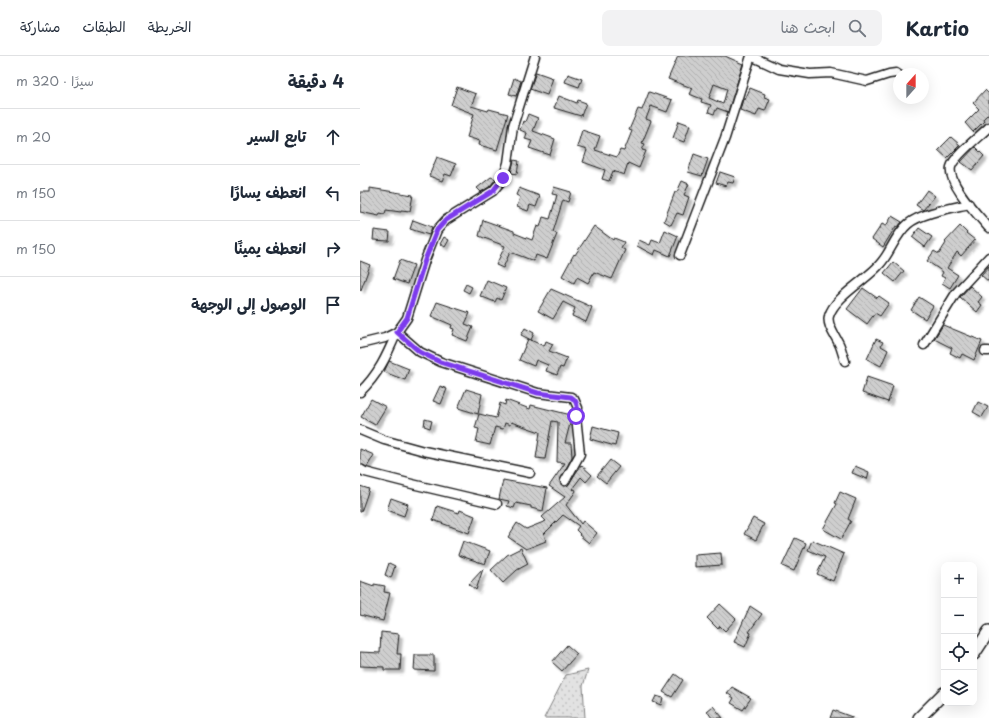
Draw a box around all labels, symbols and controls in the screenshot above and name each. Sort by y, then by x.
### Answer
search box [602,10,882,46]
text: Kartio [906,14,969,42]
text: ابحث هنا [781,15,836,38]
text: مشاركة [20,16,60,37]
text: الطبقات [82,16,126,37]
text: الخريطة [148,16,191,37]
icon: search [846,17,868,39]
text: 4 دقيقة [288,68,344,94]
north arrow [893,68,929,104]
text: سيرًا · 320 m [16,71,94,90]
text: تابع السير [248,124,306,147]
icon: ahead [322,126,344,148]
text: 20 m [16,127,51,146]
route end [494,169,512,187]
text: انعطف يسارًا [230,180,306,203]
icon: left [322,182,344,204]
text: 150 m [16,183,56,202]
text: انعطف يمينًا [234,236,306,259]
icon: right [322,238,344,260]
text: 150 m [16,239,56,258]
text: الوصول إلى الوجهة [191,292,306,315]
icon: arrive [322,294,344,316]
route start [567,407,585,425]
map controls [941,562,977,706]
button: + [941,562,977,598]
button: − [941,598,977,634]
button: locate [941,634,977,670]
button: layers [941,670,977,706]

